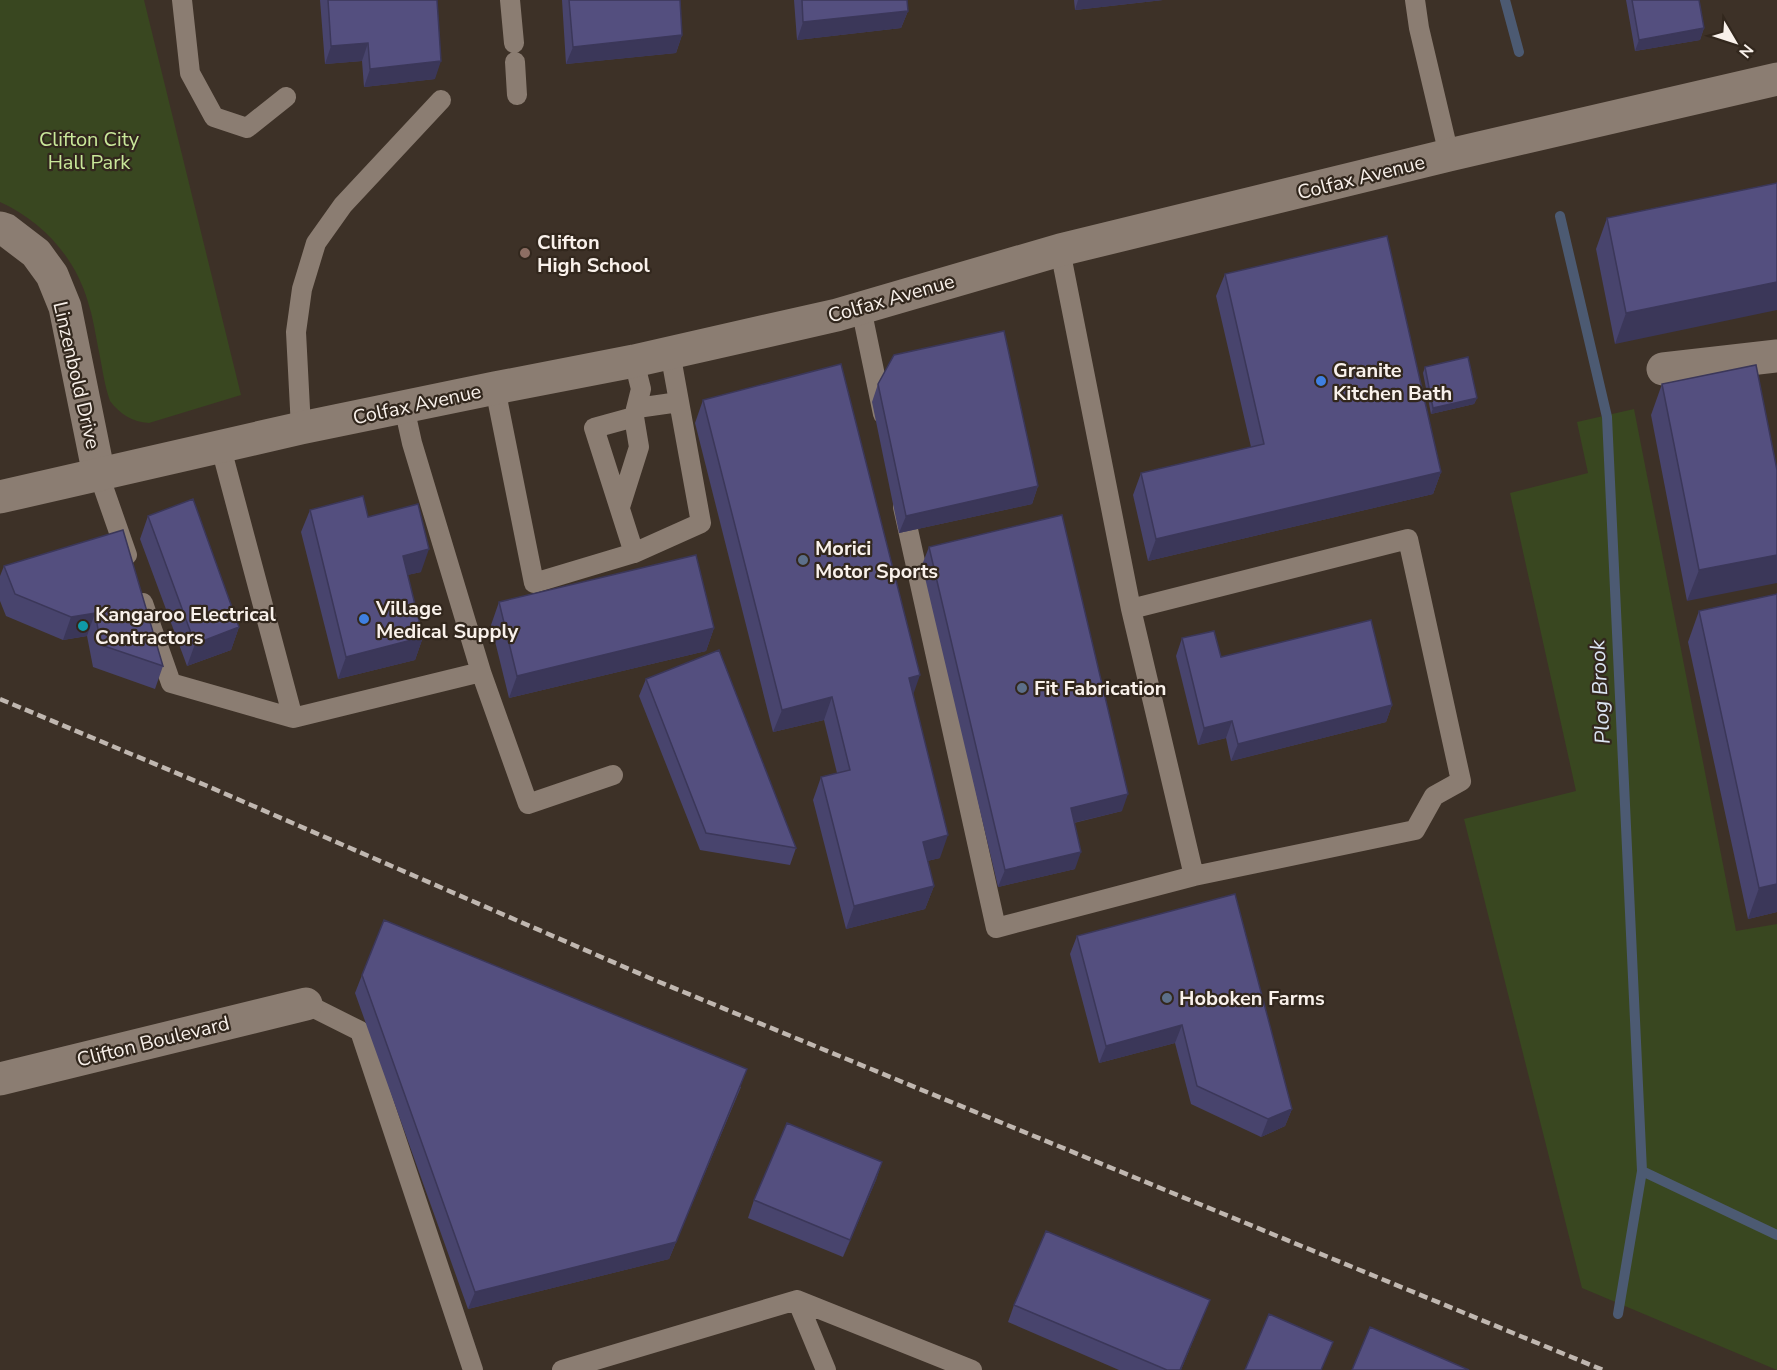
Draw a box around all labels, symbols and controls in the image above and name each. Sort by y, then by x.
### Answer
north arrow [1705,12,1765,72]
text: N [1734,39,1758,62]
park label: Clifton City Hall Park [39,126,140,176]
street label: Colfax Avenue [1295,149,1428,206]
place label: Clifton High School [537,229,651,279]
marker: Clifton High School [518,246,532,260]
street label: Colfax Avenue [825,268,958,329]
street label: Linzenbold Drive [46,299,107,452]
place label: Granite Kitchen Bath [1333,357,1452,407]
marker: Granite Kitchen Bath [1314,374,1328,388]
street label: Colfax Avenue [350,378,484,431]
place label: Morici Motor Sports [815,535,938,585]
marker: Morici Motor Sports [796,553,810,567]
place label: Village Medical Supply [375,595,519,645]
place label: Kangaroo Electrical Contractors [95,601,277,651]
marker: Village Medical Supply [357,612,371,626]
marker: Kangaroo Electrical Contractors [76,619,90,633]
water label: Plog Brook [1583,639,1617,745]
place label: Fit Fabrication [1034,675,1166,702]
marker: Fit Fabrication [1015,681,1029,695]
place label: Hoboken Farms [1179,985,1325,1012]
marker: Hoboken Farms [1160,991,1174,1005]
street label: Clifton Boulevard [74,1009,232,1073]

